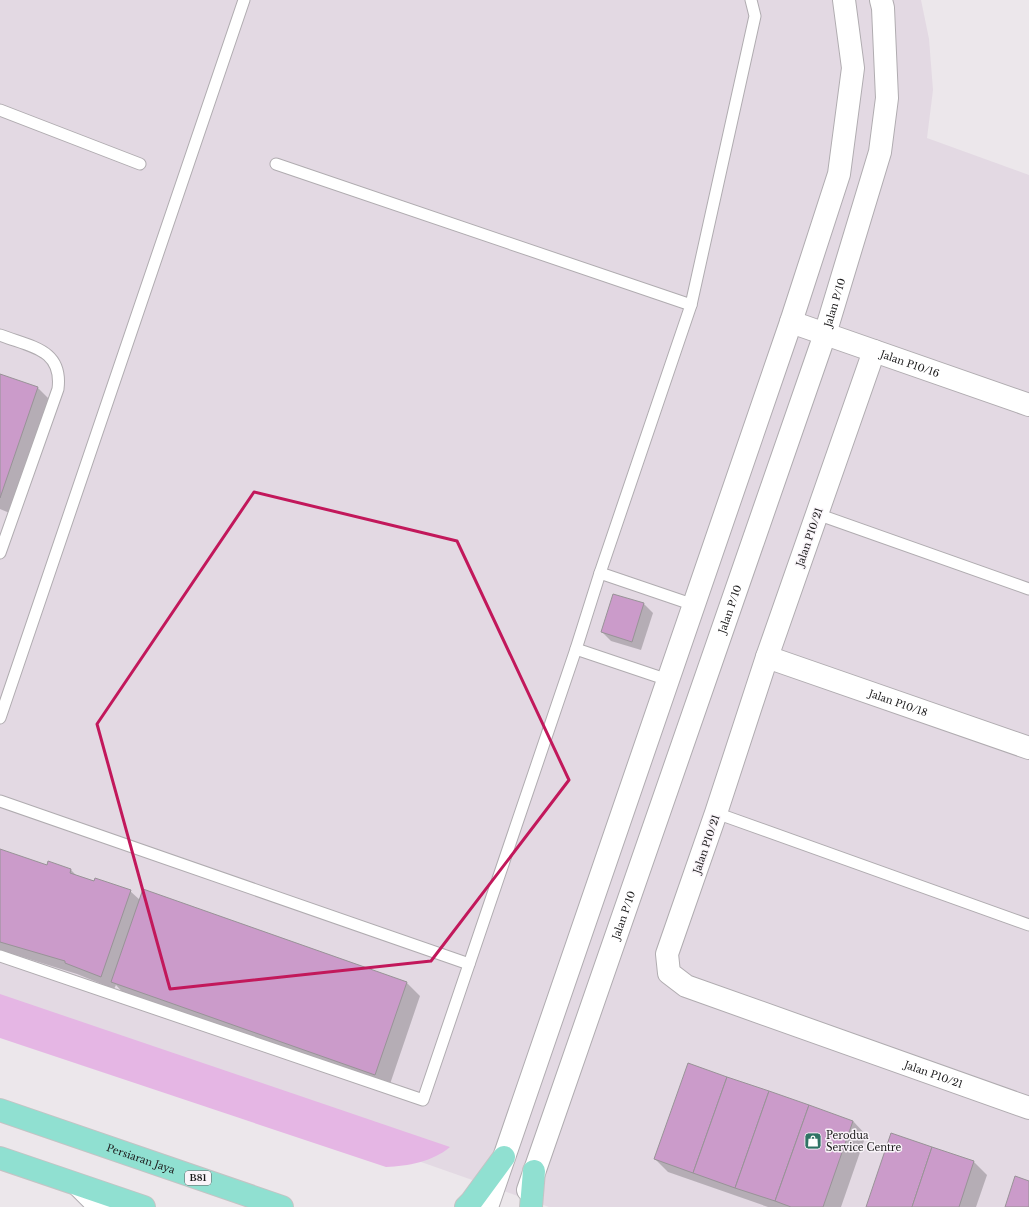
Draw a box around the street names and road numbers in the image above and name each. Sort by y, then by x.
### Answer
street label: Jalan P/10 [821,277,849,331]
street label: Jalan P10/16 [877,347,941,380]
street label: Jalan P10/21 [793,506,826,570]
street label: Jalan P/10 [715,583,744,637]
street label: Jalan P10/18 [865,686,929,719]
street label: Jalan P10/21 [690,813,723,877]
street label: Jalan P/10 [609,889,638,943]
street label: Jalan P10/21 [901,1057,965,1091]
street label: Persiaran Jaya [105,1141,177,1177]
road number: B81 [185,1171,211,1185]

